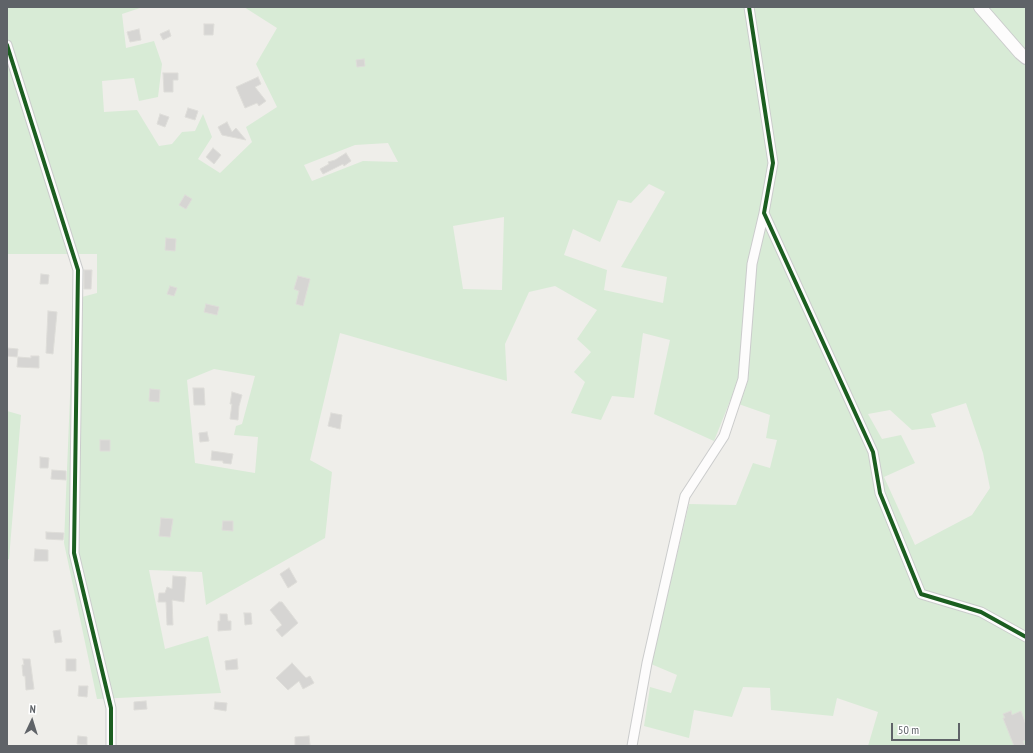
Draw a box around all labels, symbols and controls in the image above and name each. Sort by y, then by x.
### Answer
north arrow [12,701,52,741]
text: N [29,702,36,716]
scale bar [893,715,962,741]
text: 50 m [898,722,919,737]

